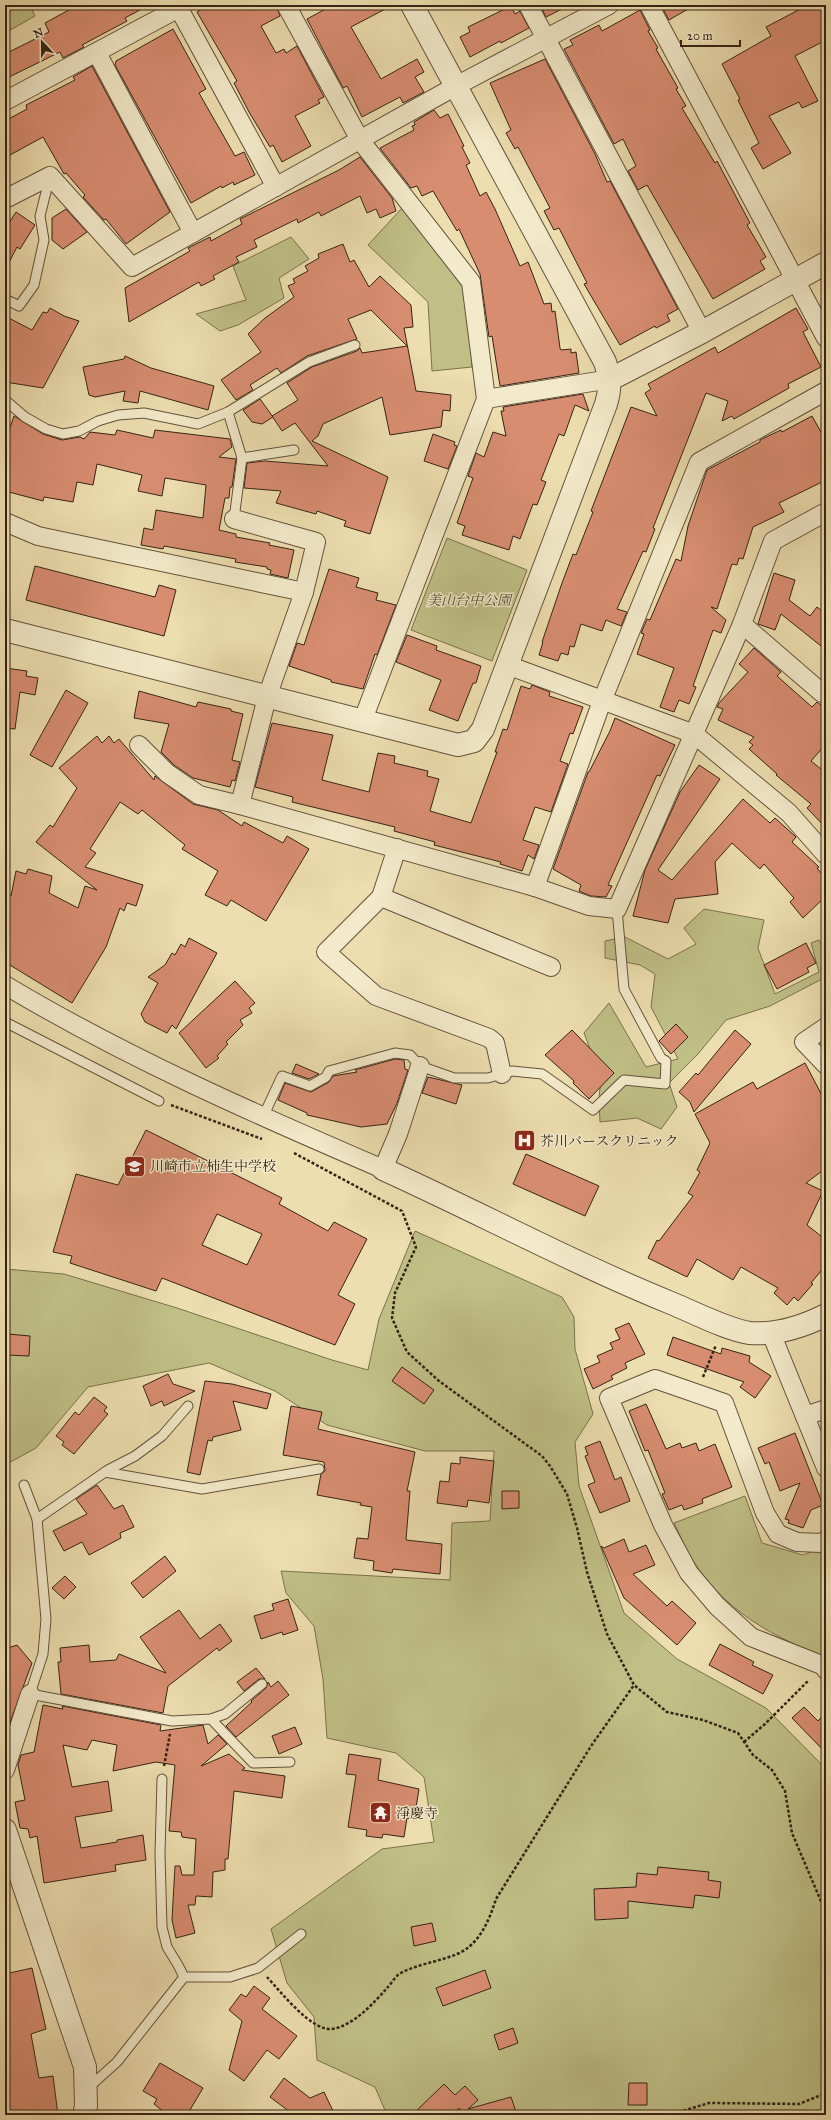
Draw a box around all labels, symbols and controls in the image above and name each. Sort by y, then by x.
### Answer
north arrow [22,22,62,62]
scale bar [681,22,740,48]
text: N [32,25,46,41]
text: 20 m [687,29,713,43]
park label: 美山台中公園 [427,592,513,609]
hospital icon: 芥川バースクリニック [511,1128,537,1154]
place label: 芥川バースクリニック [540,1133,678,1150]
school or university icon: 川崎市立柿生中学校 [122,1153,148,1179]
place label: 川崎市立柿生中学校 [150,1158,276,1175]
temple icon: 淨慶寺 [367,1800,393,1826]
place label: 淨慶寺 [396,1805,438,1822]

